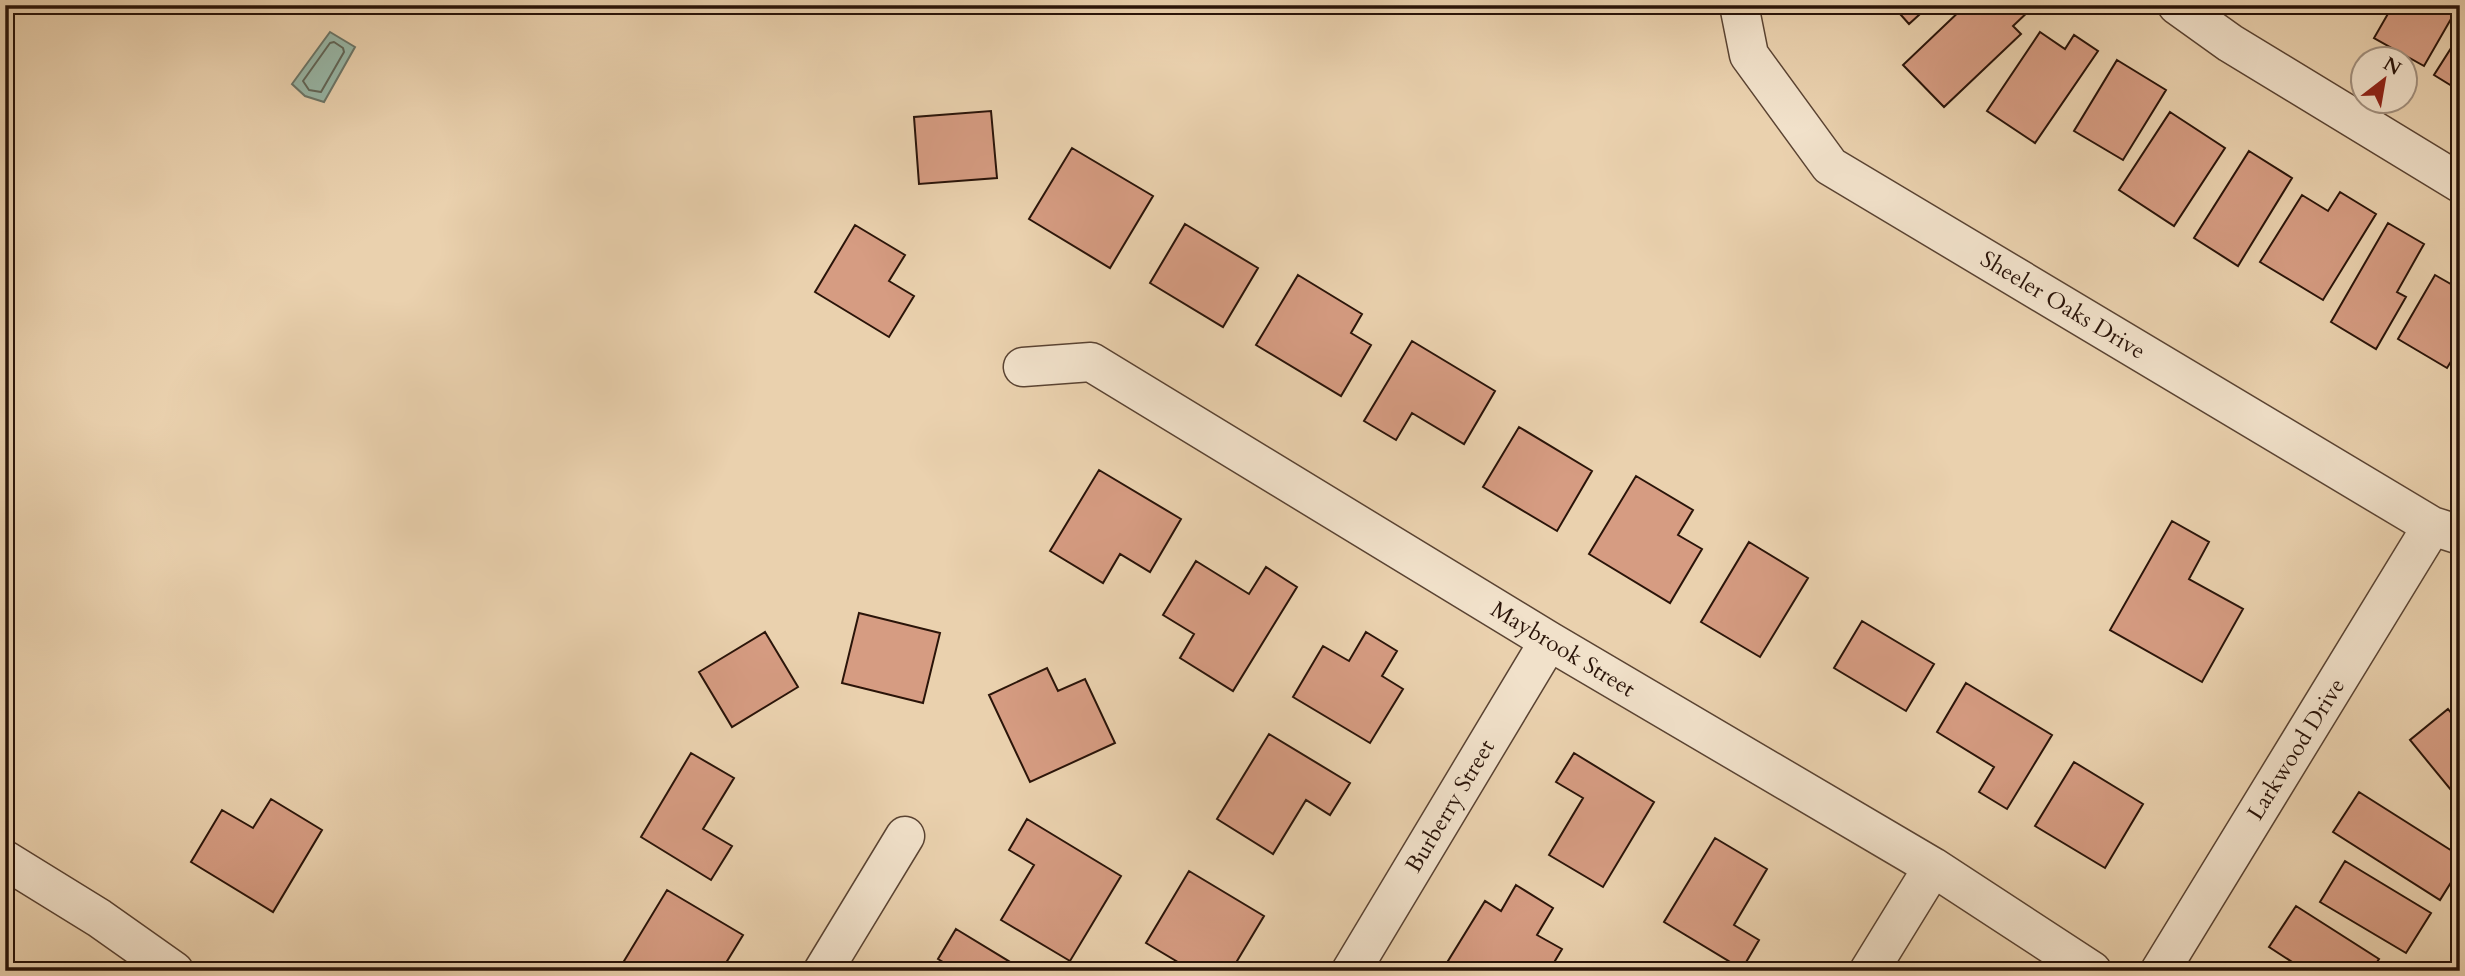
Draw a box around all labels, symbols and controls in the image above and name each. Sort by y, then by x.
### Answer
north arrow [2350,46,2420,116]
text: N [2378,51,2406,82]
street label: Sheeler Oaks Drive [1975,243,2151,367]
street label: Maybrook Street [1485,594,1641,704]
street label: Larkwood Drive [2240,672,2352,826]
street label: Burberry Street [1398,734,1502,878]

